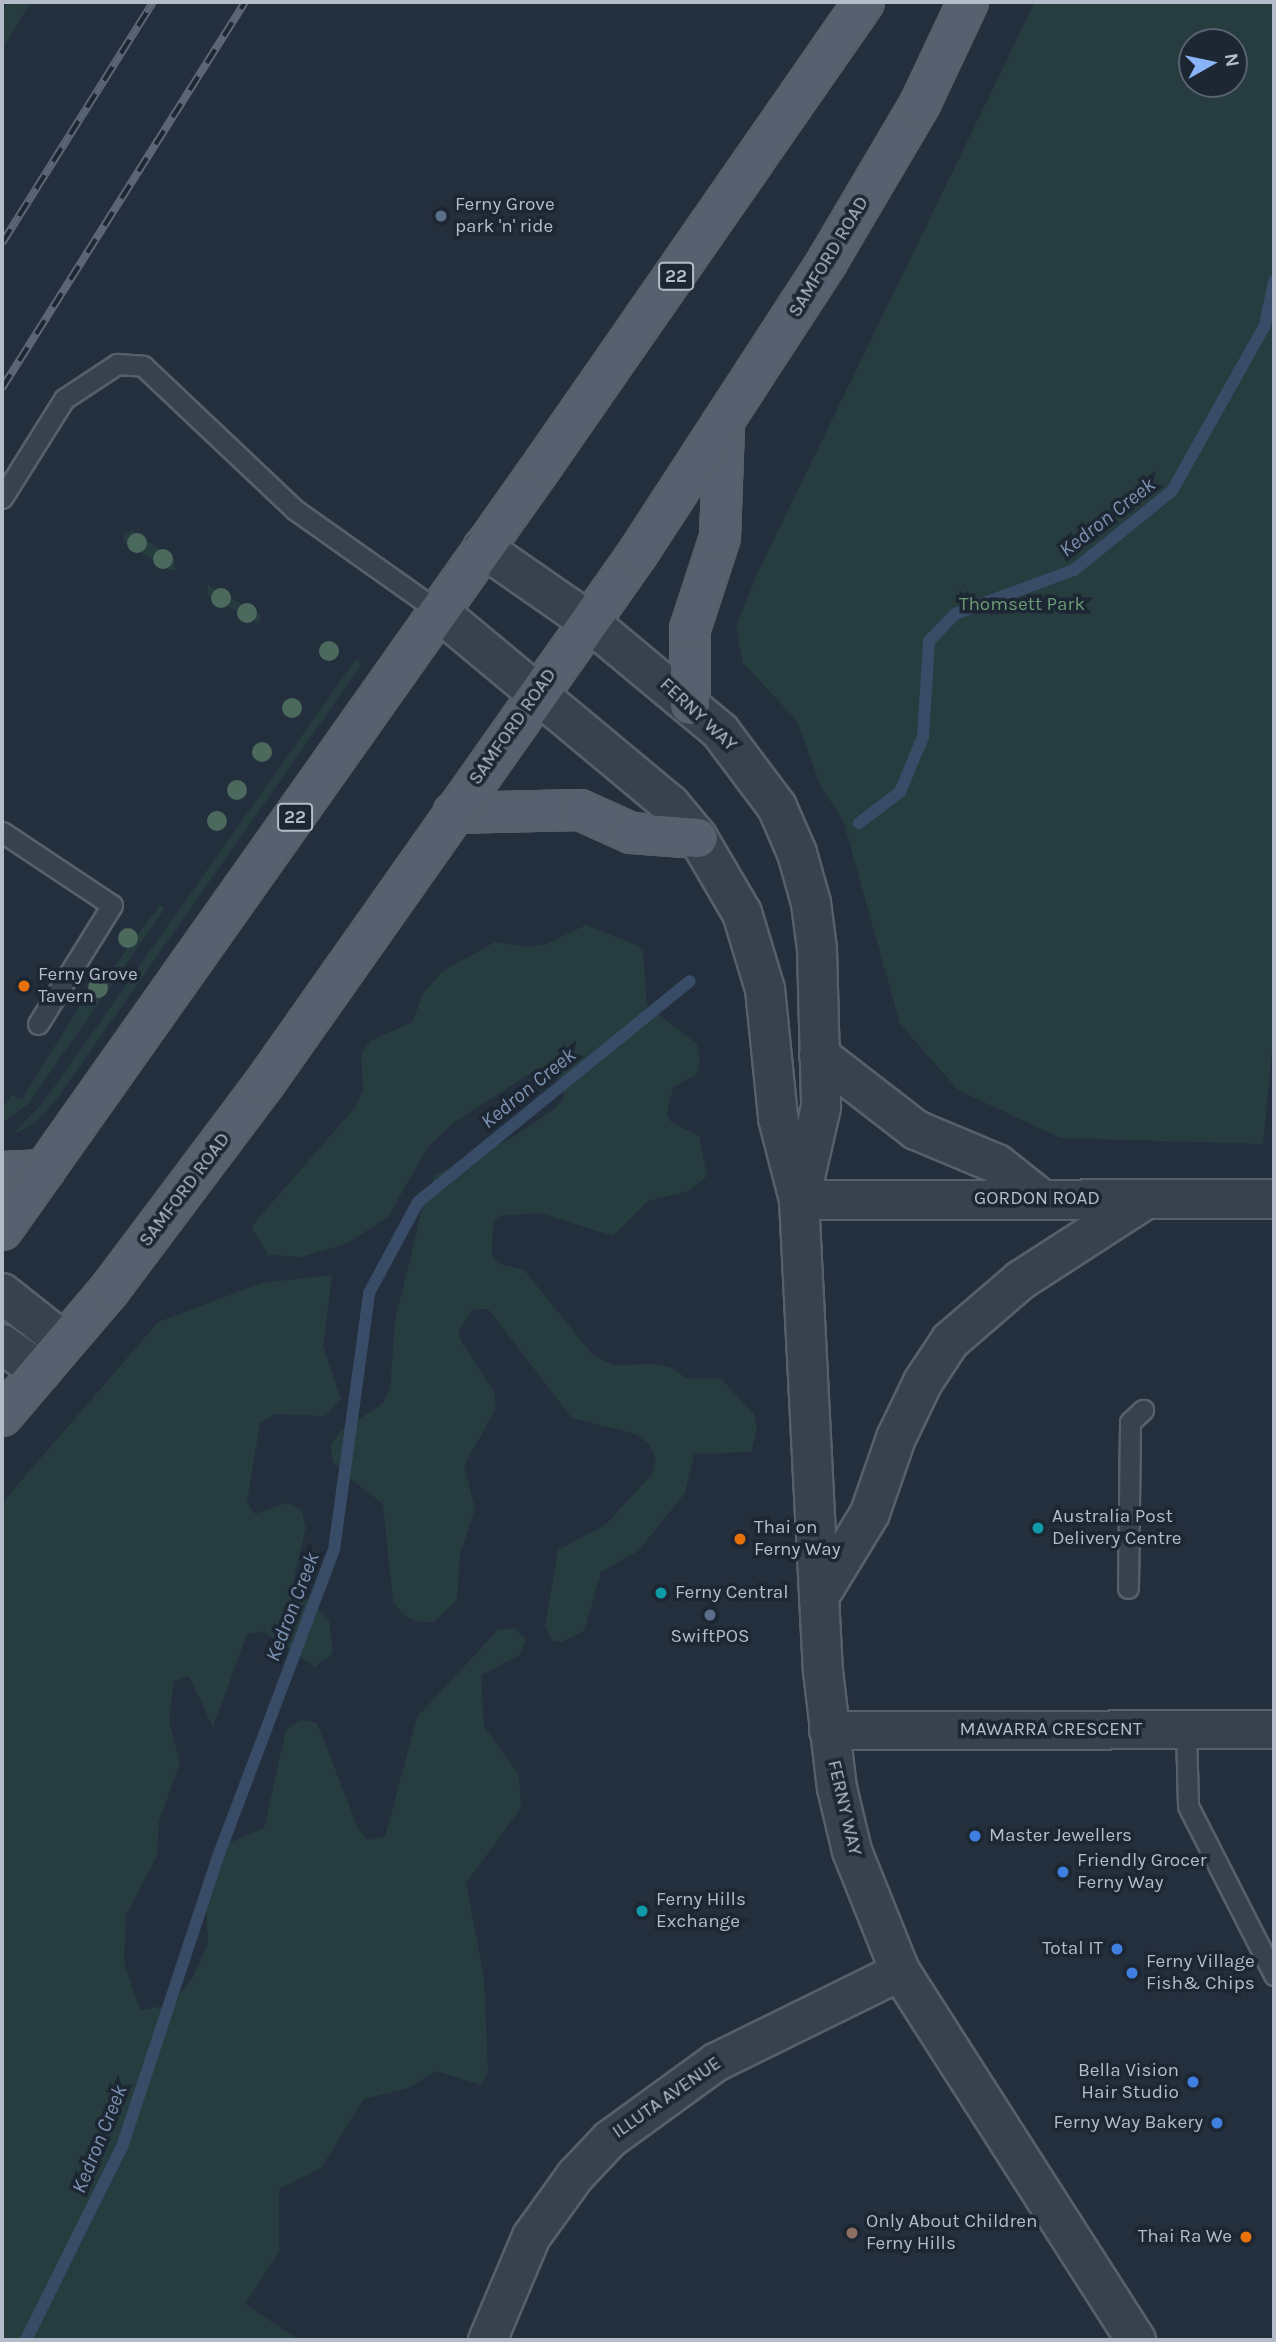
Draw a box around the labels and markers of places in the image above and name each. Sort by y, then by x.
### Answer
place label: Ferny Grove park 'n' ride [455,194,555,238]
marker: Ferny Grove park 'n' ride [433,208,449,224]
place label: Ferny Grove Tavern [38,964,138,1008]
marker: Ferny Grove Tavern [16,978,32,994]
place label: Australia Post Delivery Centre [1052,1506,1181,1550]
place label: Thai on Ferny Way [754,1517,841,1561]
marker: Australia Post Delivery Centre [1030,1520,1046,1536]
marker: Thai on Ferny Way [732,1531,748,1547]
place label: Ferny Central [675,1582,789,1604]
marker: Ferny Central [653,1585,669,1601]
marker: SwiftPOS [702,1607,718,1623]
place label: SwiftPOS [671,1626,749,1648]
place label: Master Jewellers [989,1825,1132,1847]
marker: Master Jewellers [967,1828,983,1844]
place label: Friendly Grocer Ferny Way [1077,1850,1207,1894]
marker: Friendly Grocer Ferny Way [1055,1864,1071,1880]
place label: Ferny Hills Exchange [656,1889,746,1933]
marker: Ferny Hills Exchange [634,1903,650,1919]
place label: Total IT [1042,1938,1103,1960]
marker: Total IT [1109,1941,1125,1957]
place label: Ferny Village Fish& Chips [1146,1951,1255,1995]
marker: Ferny Village Fish& Chips [1124,1965,1140,1981]
place label: Bella Vision Hair Studio [1078,2060,1179,2104]
marker: Bella Vision Hair Studio [1185,2074,1201,2090]
place label: Ferny Way Bakery [1053,2112,1203,2134]
marker: Ferny Way Bakery [1209,2115,1225,2131]
place label: Only About Children Ferny Hills [866,2211,1038,2255]
marker: Only About Children Ferny Hills [844,2225,860,2241]
place label: Thai Ra We [1138,2226,1232,2248]
marker: Thai Ra We [1238,2229,1254,2245]

